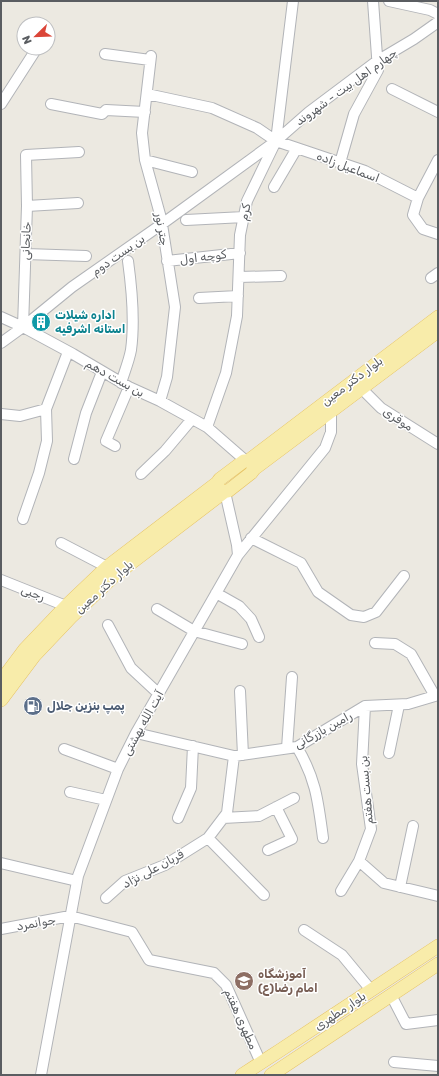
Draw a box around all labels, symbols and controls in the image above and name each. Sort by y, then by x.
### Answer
north arrow [16,16,56,56]
text: N [20,33,35,46]
street label: چهارم اهل بیت - شهروند [293,45,401,130]
street label: اسماعیل زاده [314,149,381,186]
street label: کرم [236,202,256,222]
street label: چتر نور [151,210,172,247]
street label: خانجانی [18,221,35,261]
street label: بن بست دوم [89,231,149,280]
street label: کوچه اول [179,247,228,268]
place label: اداره شیلات استانه اشرفیه [55,308,125,336]
building icon: اداره شیلات استانه اشرفیه [30,311,52,333]
street label: بلوار دکتر معین [319,353,386,409]
street label: بن بست دهم [83,356,147,401]
street label: موقری [380,404,416,435]
street label: بلوار دکتر معین [72,557,136,617]
street label: رجبی [19,582,47,605]
street label: آیت الله بهشتی [119,688,168,758]
fuel station icon: پمپ بنزین جلال [22,695,44,717]
place label: پمپ بنزین جلال [47,699,125,715]
street label: رامین بازرگانی [292,708,355,752]
street label: بن بست هفتم [356,755,377,825]
street label: قربان علی نژاد [120,847,187,892]
street label: جوانمرد [15,913,57,934]
place label: آموزشگاه امام رضا(ع) [258,967,318,997]
school or university icon: آموزشگاه امام رضا(ع) [233,970,255,992]
street label: مطهری هفتم [220,986,261,1052]
street label: بلوار مطهری [312,989,369,1034]

